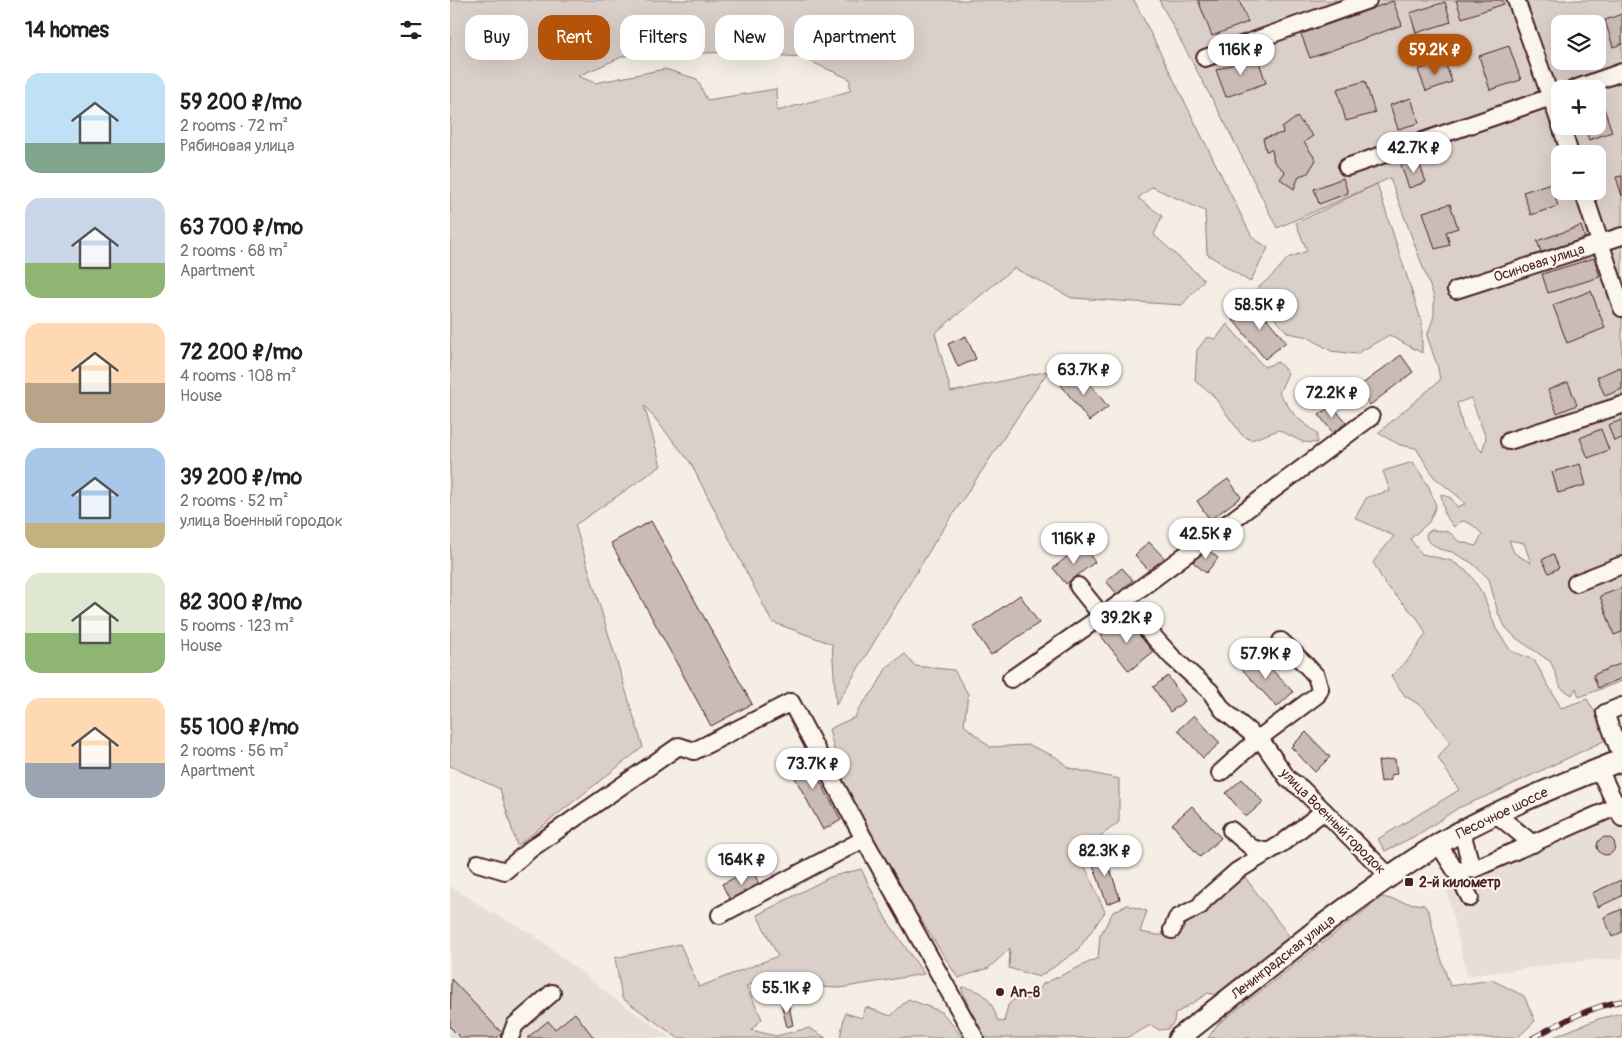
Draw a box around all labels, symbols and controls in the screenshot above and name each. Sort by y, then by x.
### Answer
chip: Buy [465,15,528,60]
chip: Rent [538,15,610,60]
chip: Filters [620,15,705,60]
chip: New [715,15,784,60]
chip: Apartment [794,15,914,60]
map controls [1551,15,1606,200]
button: layers [1551,15,1606,70]
icon: filters [397,16,425,44]
text: 14 homes [25,17,109,44]
pin: 116K ₽ [1200,34,1282,76]
pin: 59.2K ₽ [1389,34,1481,76]
text: 116K ₽ [1219,40,1263,60]
text: 59.2K ₽ [1409,40,1461,60]
button: + [1551,80,1606,135]
text: 59 200 ₽/mo [180,89,302,116]
icon: home [65,93,125,153]
text: 2 rooms · 72 m² [180,116,288,136]
pin: 42.7K ₽ [1368,132,1460,174]
text: Рябиновая улица [180,136,295,156]
text: 42.7K ₽ [1388,138,1440,158]
button: − [1551,145,1606,200]
text: 63 700 ₽/mo [180,214,303,241]
icon: home [65,218,125,278]
street label: Осиновая улица [1491,240,1587,286]
text: 2 rooms · 68 m² [180,241,288,261]
text: Apartment [180,261,255,281]
pin: 58.5K ₽ [1214,288,1306,331]
text: 58.5K ₽ [1234,295,1286,315]
text: 72 200 ₽/mo [180,339,302,366]
icon: home [65,343,125,403]
pin: 63.7K ₽ [1038,354,1130,396]
text: 63.7K ₽ [1058,360,1110,380]
text: 4 rooms · 108 m² [180,366,297,386]
pin: 72.2K ₽ [1286,376,1378,419]
text: 72.2K ₽ [1306,383,1358,403]
text: House [180,386,222,406]
text: 39 200 ₽/mo [180,464,302,491]
icon: home [65,468,125,528]
text: 2 rooms · 52 m² [180,491,289,511]
text: улица Военный городок [180,511,343,531]
pin: 42.5K ₽ [1160,518,1252,560]
pin: 116K ₽ [1033,522,1115,565]
text: 42.5K ₽ [1179,524,1233,544]
text: 116K ₽ [1052,529,1096,549]
text: 82 300 ₽/mo [180,589,302,616]
icon: home [65,593,125,653]
pin: 39.2K ₽ [1081,602,1173,644]
text: 39.2K ₽ [1101,608,1153,628]
text: 5 rooms · 123 m² [180,616,294,636]
text: House [180,636,222,656]
pin: 57.9K ₽ [1220,638,1312,680]
text: 57.9K ₽ [1240,644,1292,664]
text: 55 100 ₽/mo [180,714,299,741]
icon: home [65,718,125,778]
text: 2 rooms · 56 m² [180,741,289,761]
pin: 73.7K ₽ [767,748,859,790]
text: 73.7K ₽ [787,754,839,774]
text: Apartment [180,761,255,781]
street label: улица Военный городок [1276,764,1389,877]
street label: Песочное шоссе [1453,783,1551,843]
pin: 82.3K ₽ [1059,834,1151,877]
text: 82.3K ₽ [1079,841,1131,861]
pin: 164K ₽ [701,844,783,886]
text: 164K ₽ [718,850,766,870]
place label: 2-й километр [1419,874,1501,891]
marker: 2-й километр [1403,876,1415,888]
street label: Ленинградская улица [1227,911,1338,1003]
pin: 55.1K ₽ [741,972,833,1014]
text: 55.1K ₽ [762,978,812,998]
place label: An-8 [1010,984,1040,1001]
marker: An-8 [994,986,1006,998]

